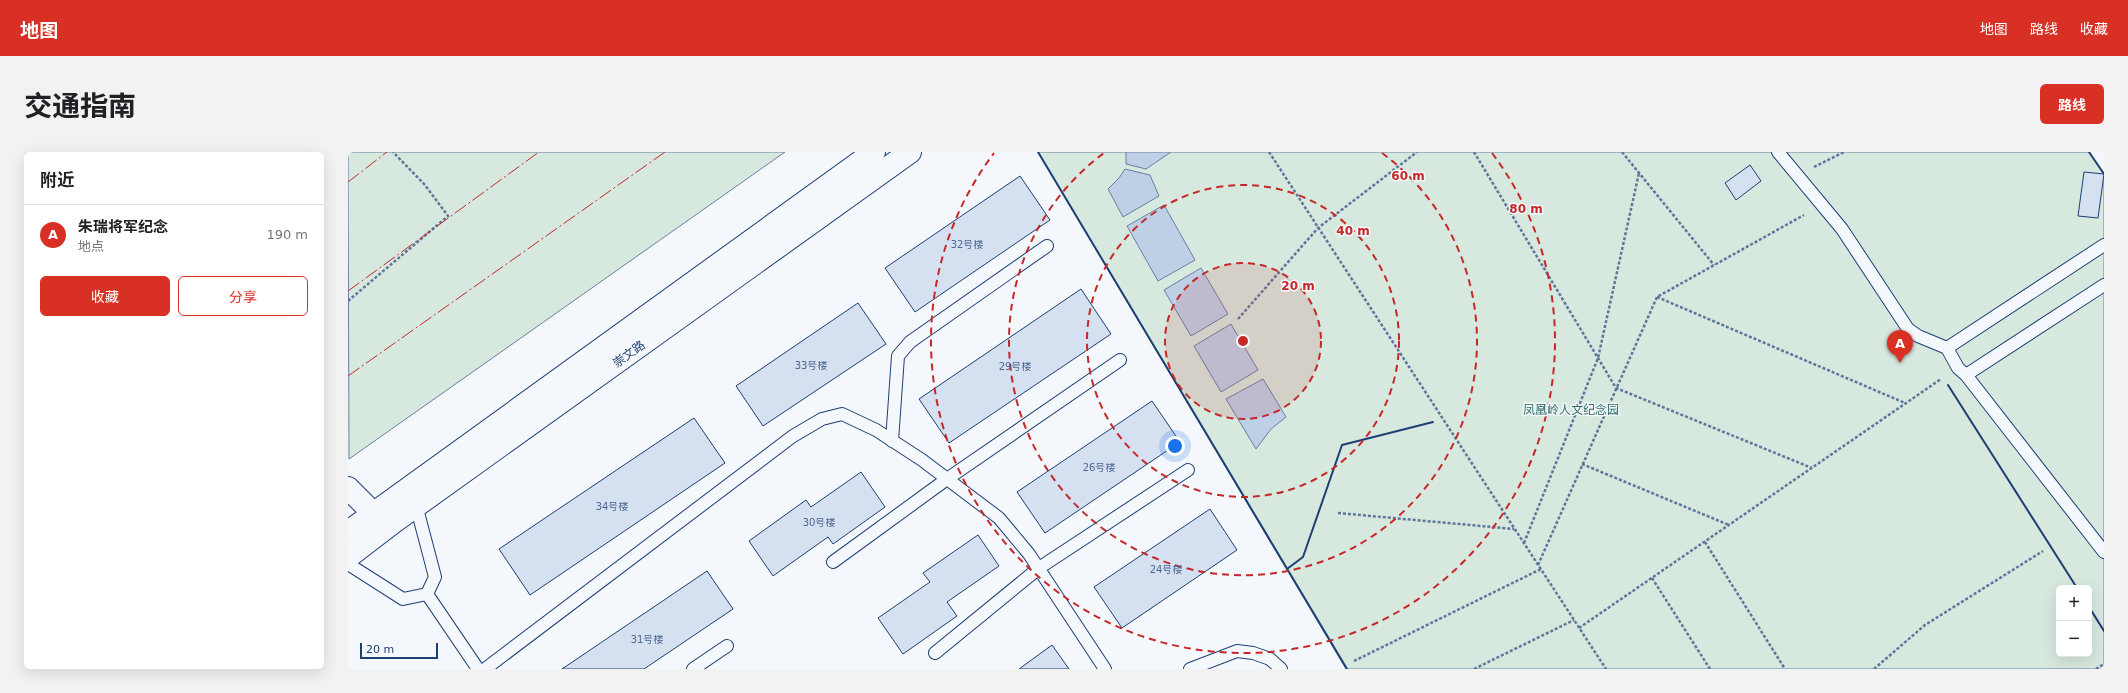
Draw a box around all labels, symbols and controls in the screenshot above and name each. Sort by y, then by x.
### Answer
text: 地图 [20,19,58,41]
text: 地图 [1980,21,2008,37]
text: 路线 [2030,21,2058,37]
text: 收藏 [2080,21,2108,37]
button: 路线 [2040,84,2104,124]
text: 交通指南 [24,90,136,123]
text: 60 m [1391,169,1425,183]
text: 附近 [40,170,74,190]
text: 80 m [1509,202,1543,216]
text: 朱瑞将军纪念 [78,218,168,236]
text: 40 m [1336,224,1370,238]
text: A [48,227,58,242]
text: 190 m [266,227,308,242]
text: 地点 [78,239,104,254]
house number: 32号楼 [951,239,983,250]
button: 收藏 [40,276,170,316]
button: 分享 [178,276,308,316]
text: 20 m [1281,279,1315,293]
pin: A [1887,330,1913,363]
centre of rings [1236,334,1250,348]
street label: 崇文路 [610,338,648,370]
house number: 33号楼 [795,360,827,371]
house number: 29号楼 [999,361,1031,372]
park label: 凤凰岭人文纪念园 [1523,403,1619,417]
your location [1165,436,1185,456]
house number: 26号楼 [1083,462,1115,473]
house number: 34号楼 [596,501,628,512]
house number: 30号楼 [803,517,835,528]
house number: 24号楼 [1150,564,1182,575]
map controls [2056,585,2092,657]
button: + [2056,585,2092,621]
button: − [2056,621,2092,657]
house number: 31号楼 [631,634,663,645]
scale bar [360,641,438,660]
text: 20 m [366,643,394,656]

